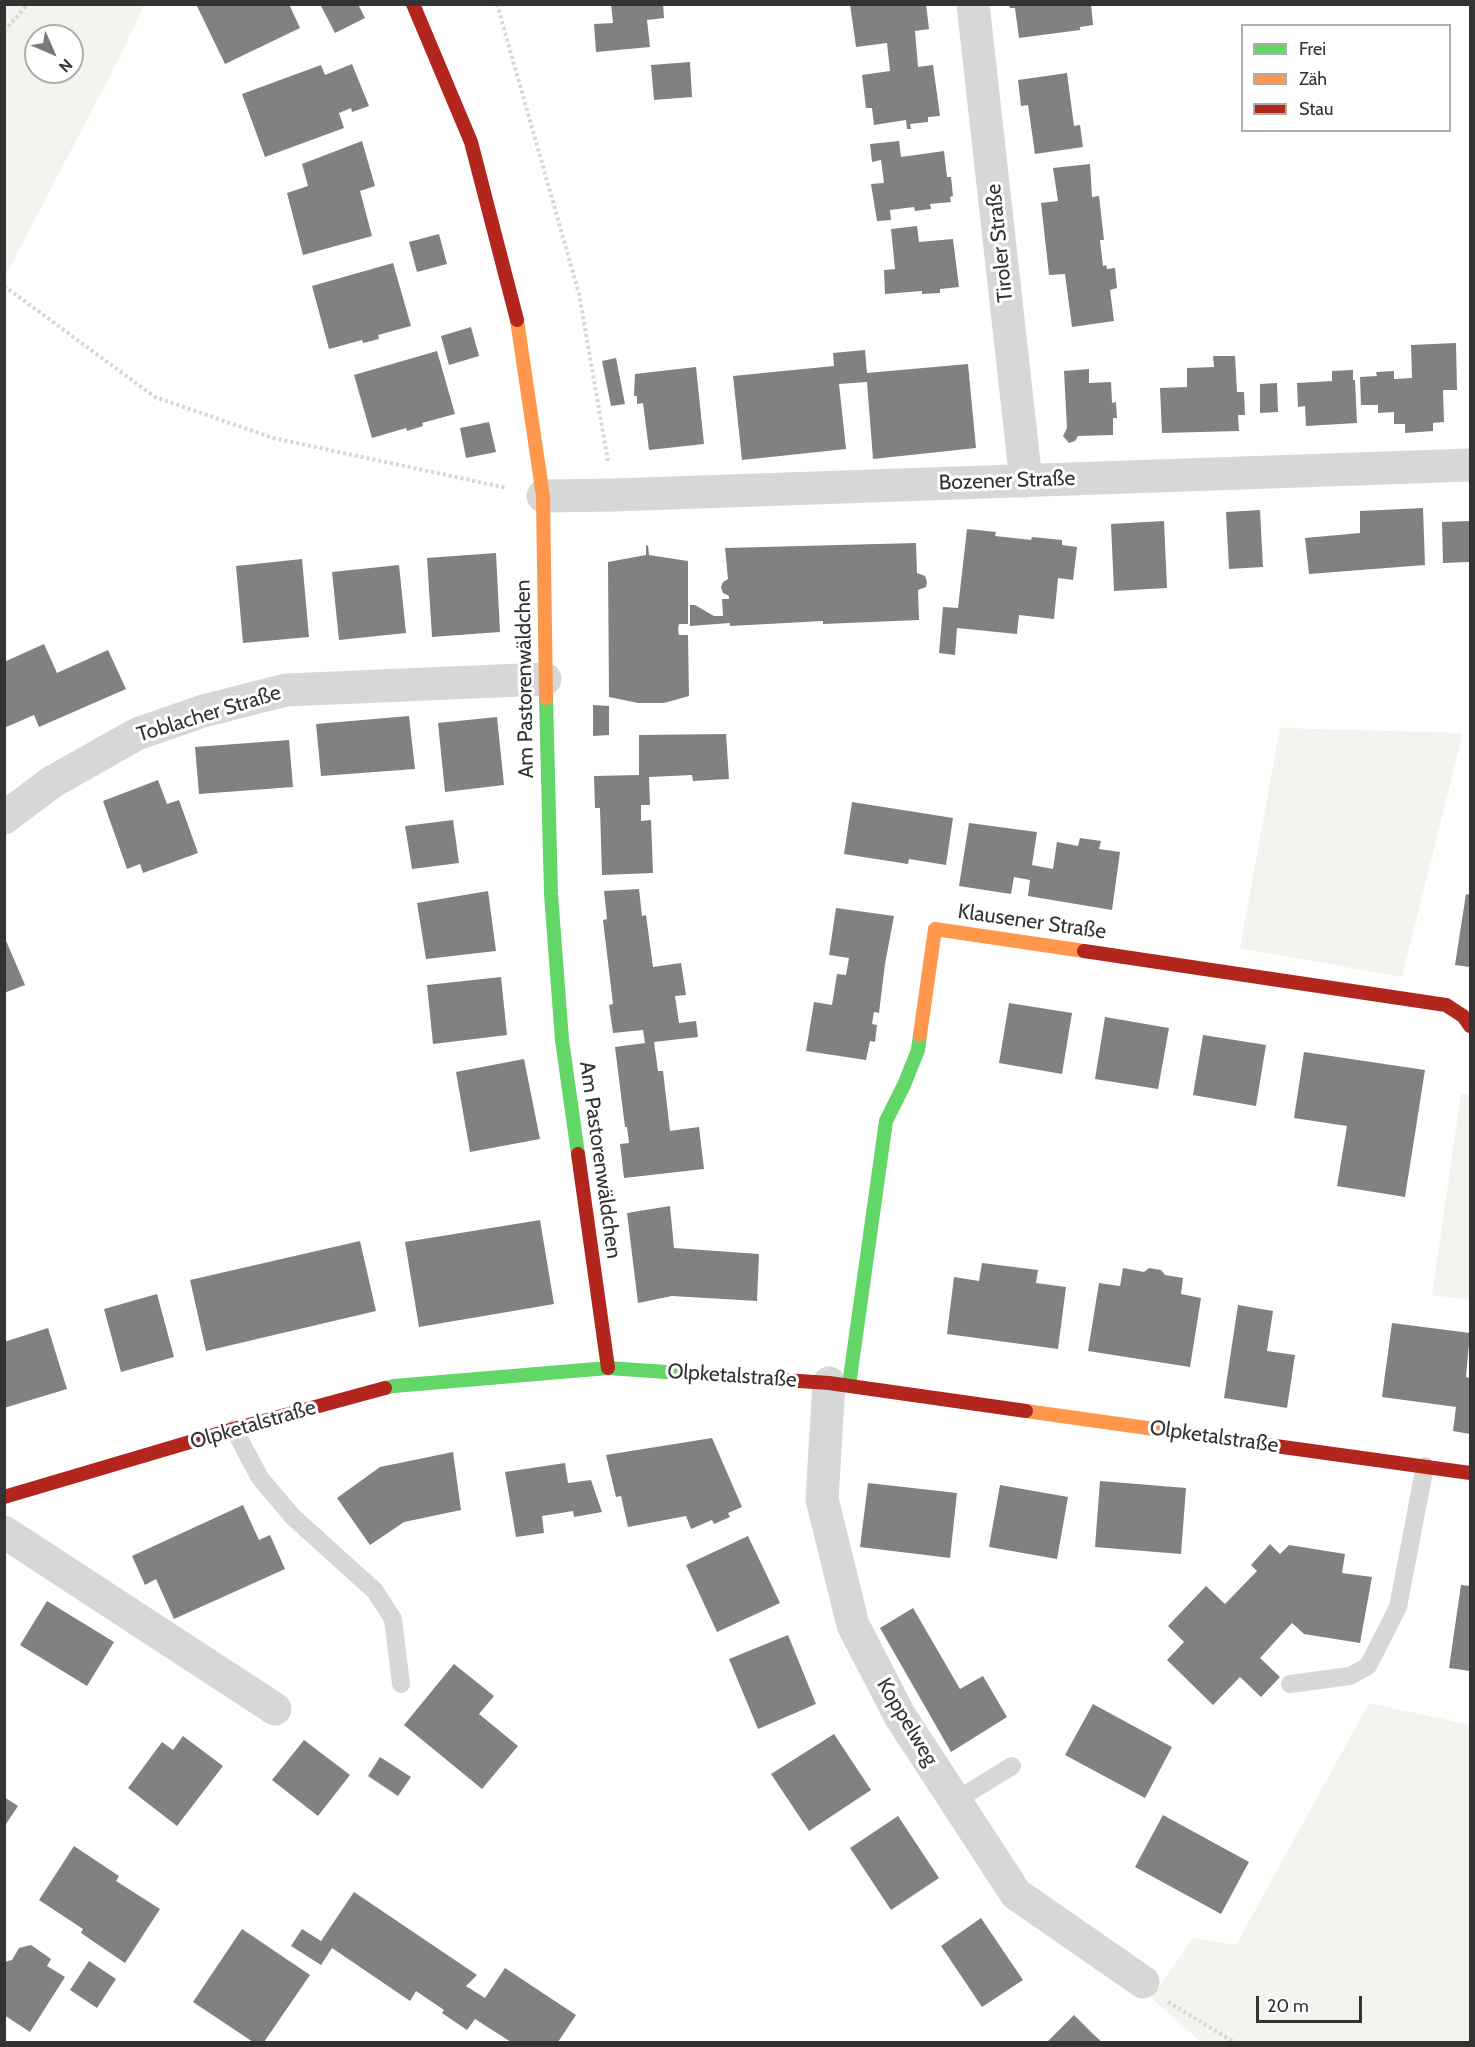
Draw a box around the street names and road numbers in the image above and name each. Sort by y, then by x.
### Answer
street label: Tiroler Straße [981,183,1019,303]
street label: Bozener Straße [938,466,1076,496]
street label: Am Pastorenwäldchen [511,579,539,779]
street label: Toblacher Straße [134,680,284,748]
street label: Klausener Straße [956,899,1108,945]
street label: Am Pastorenwäldchen [574,1060,626,1260]
street label: Olpketalstraße [666,1359,798,1393]
street label: Olpketalstraße [187,1395,319,1455]
street label: Olpketalstraße [1148,1416,1280,1458]
street label: Koppelweg [871,1673,943,1771]

